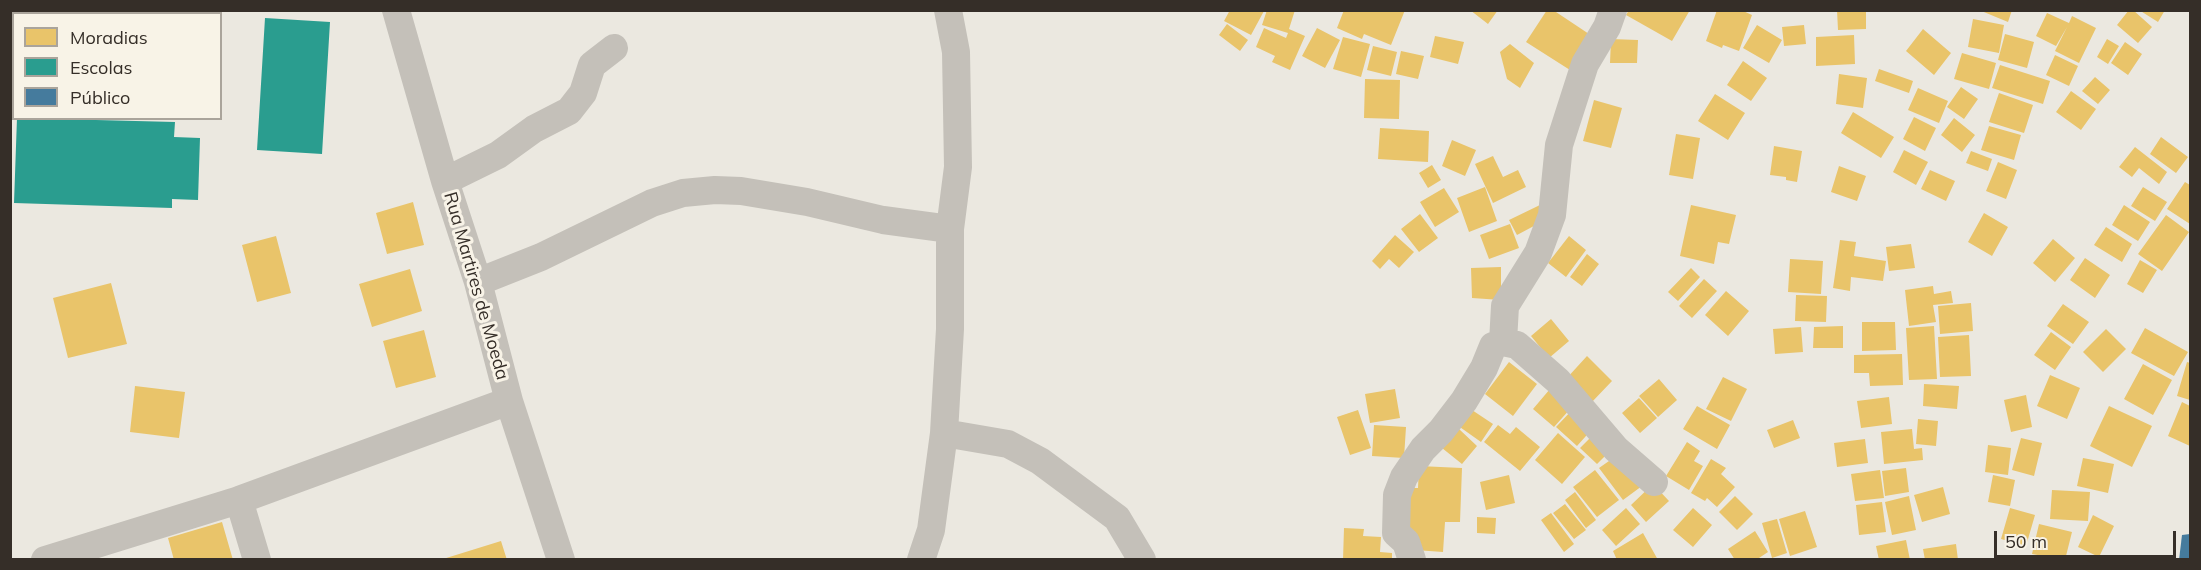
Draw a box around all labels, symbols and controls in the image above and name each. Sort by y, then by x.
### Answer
legend [12,12,222,120]
text: Moradias [70,26,148,49]
text: Escolas [70,56,132,79]
text: Público [70,86,130,109]
street label: Rua Martires de Moeda [439,190,513,382]
scale bar [1997,519,2178,557]
text: 50 m [2005,530,2047,553]

